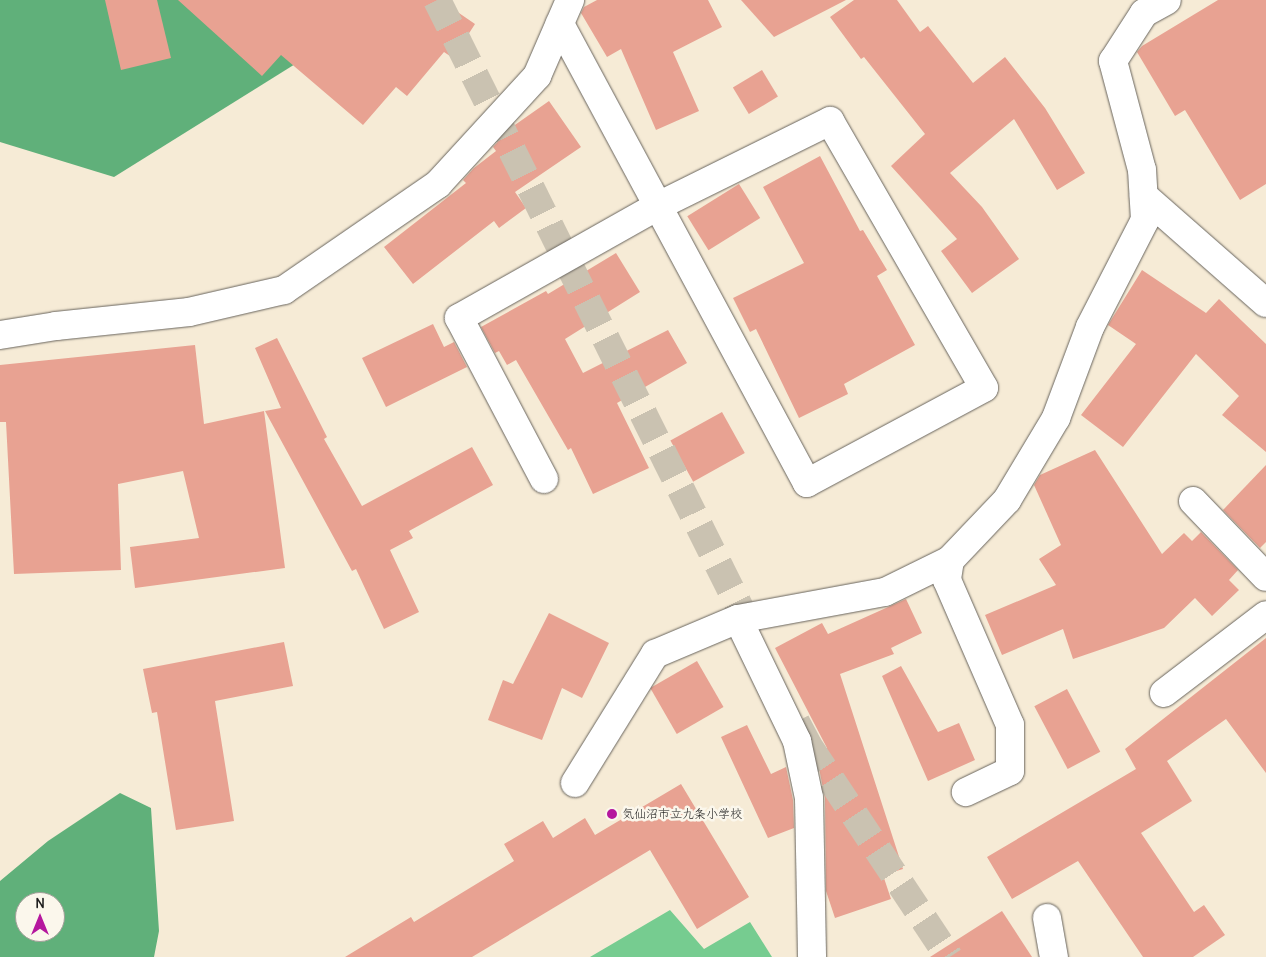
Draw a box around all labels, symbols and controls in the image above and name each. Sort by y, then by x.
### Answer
place label: 気仙沼市立九条小学校 [622,807,742,821]
marker: 気仙沼市立九条小学校 [606,808,618,820]
north arrow [15,892,65,942]
text: N [35,894,45,912]

